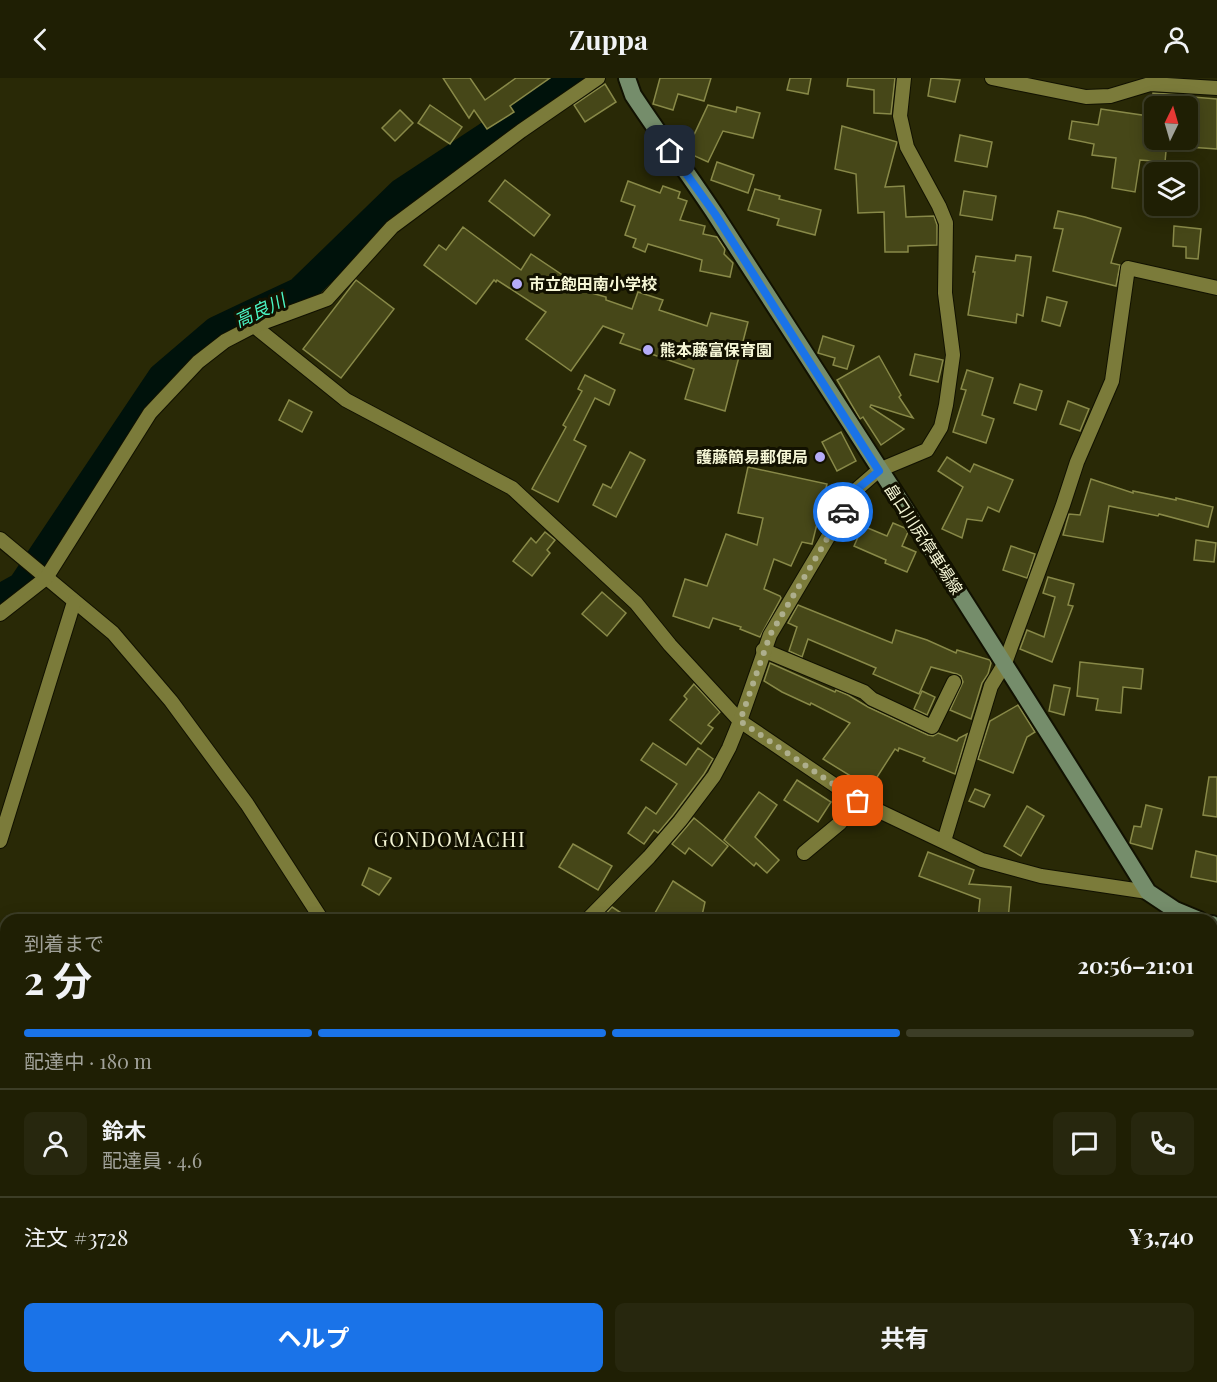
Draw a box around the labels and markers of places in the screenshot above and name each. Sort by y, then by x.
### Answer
pin [644,125,695,176]
place label: 市立飽田南小学校 [529,273,657,294]
marker: 市立飽田南小学校 [510,277,524,291]
place label: 熊本藤富保育園 [660,339,772,360]
marker: 熊本藤富保育園 [641,343,655,357]
place label: 護藤簡易郵便局 [696,446,808,467]
marker: 護藤簡易郵便局 [813,450,827,464]
pin [832,775,883,826]

